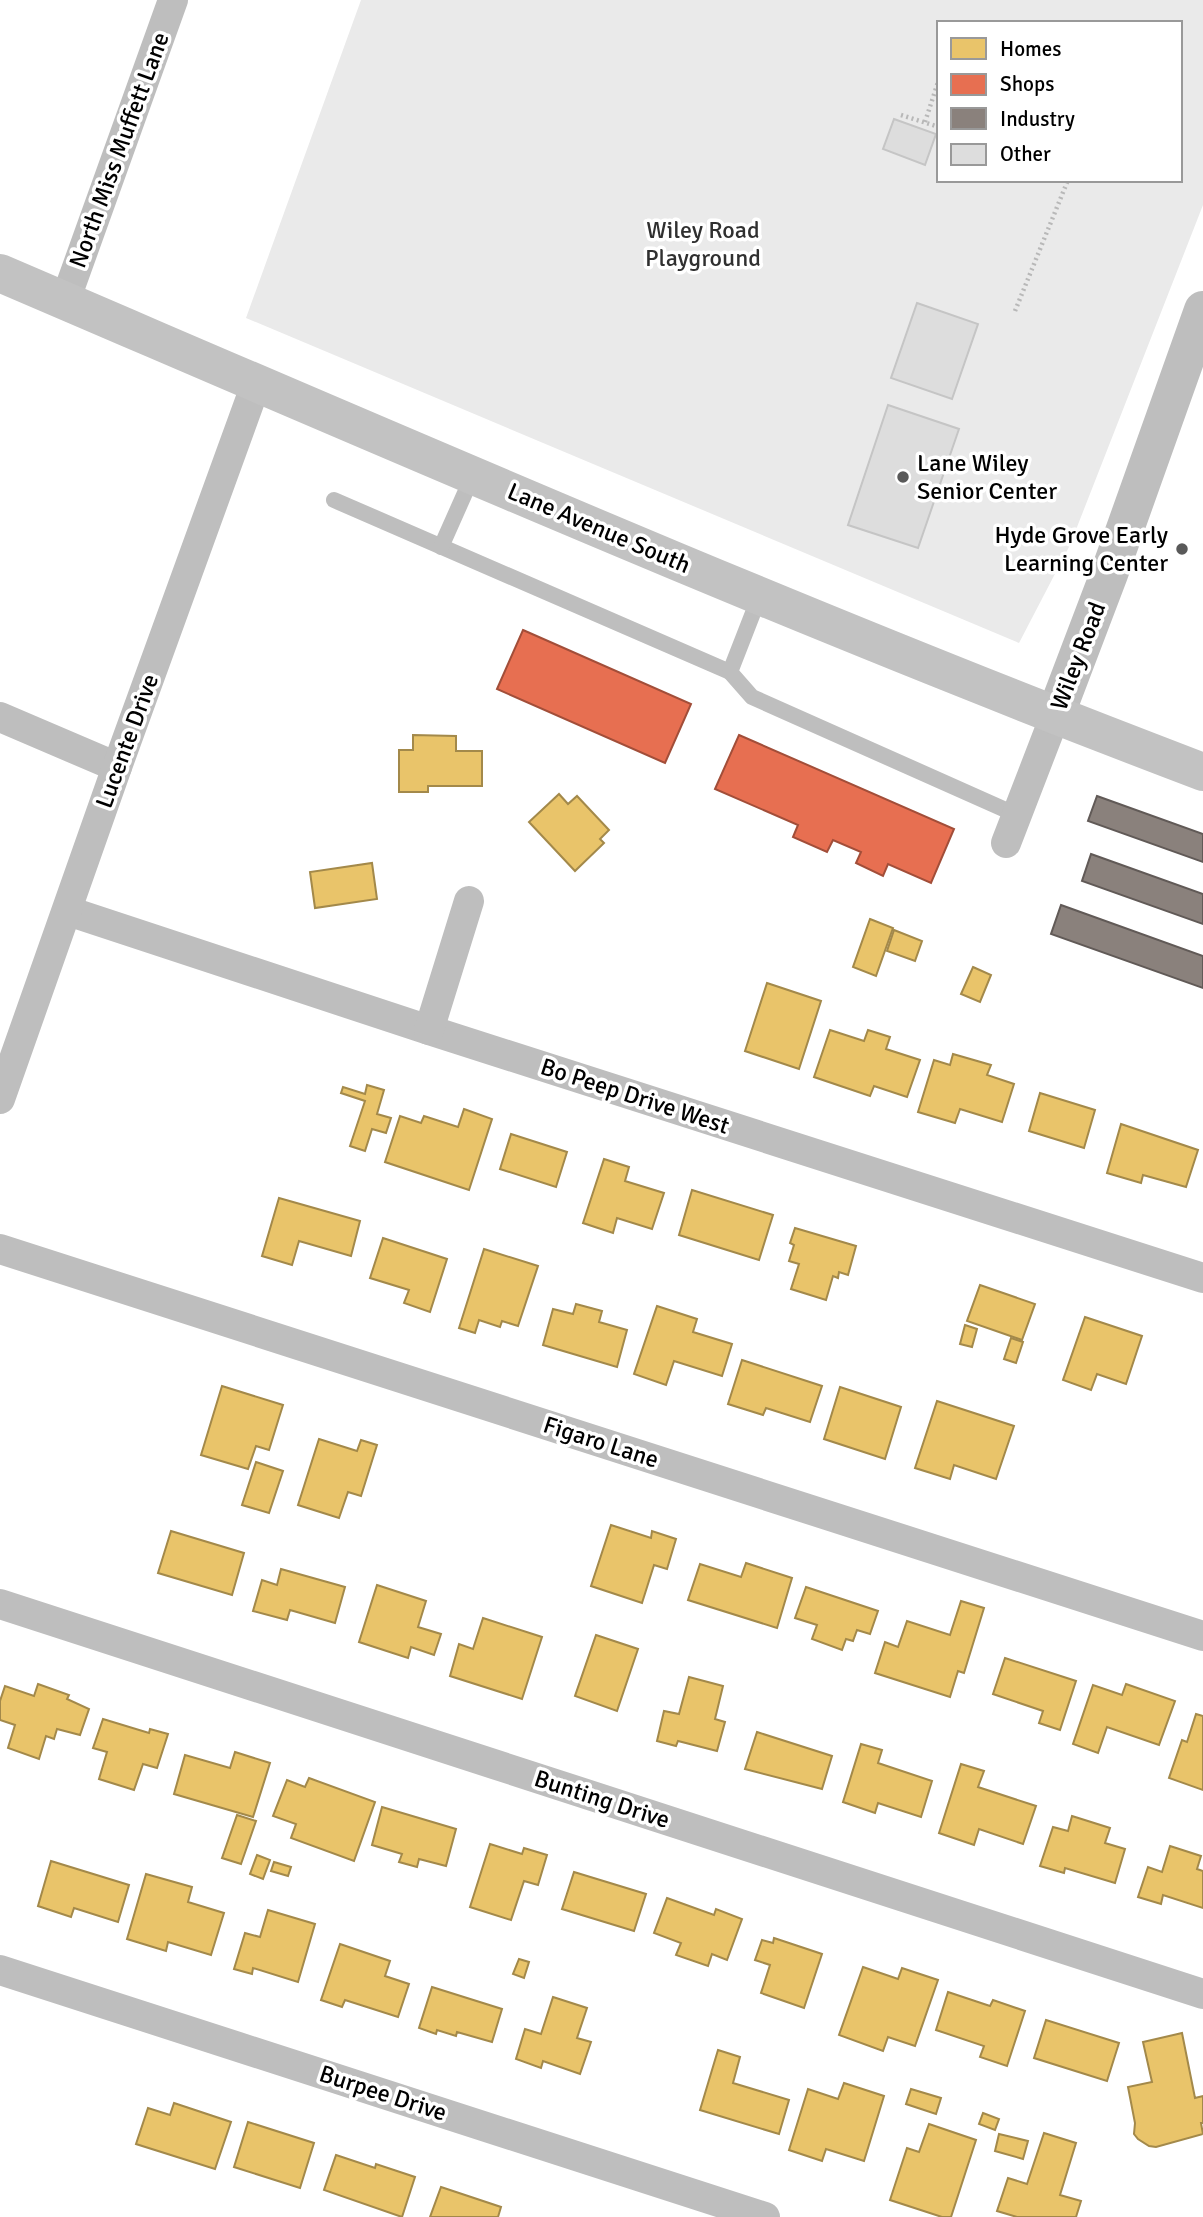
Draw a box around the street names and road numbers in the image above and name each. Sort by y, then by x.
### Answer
street label: North Miss Muffett Lane [62,28,176,272]
street label: Lane Avenue South [503,476,695,580]
street label: Wiley Road [1044,598,1112,714]
street label: Lucente Drive [89,670,165,812]
street label: Bo Peep Drive West [537,1051,733,1141]
street label: Figaro Lane [540,1409,662,1475]
street label: Bunting Drive [531,1763,673,1835]
street label: Burpee Drive [316,2058,450,2128]

